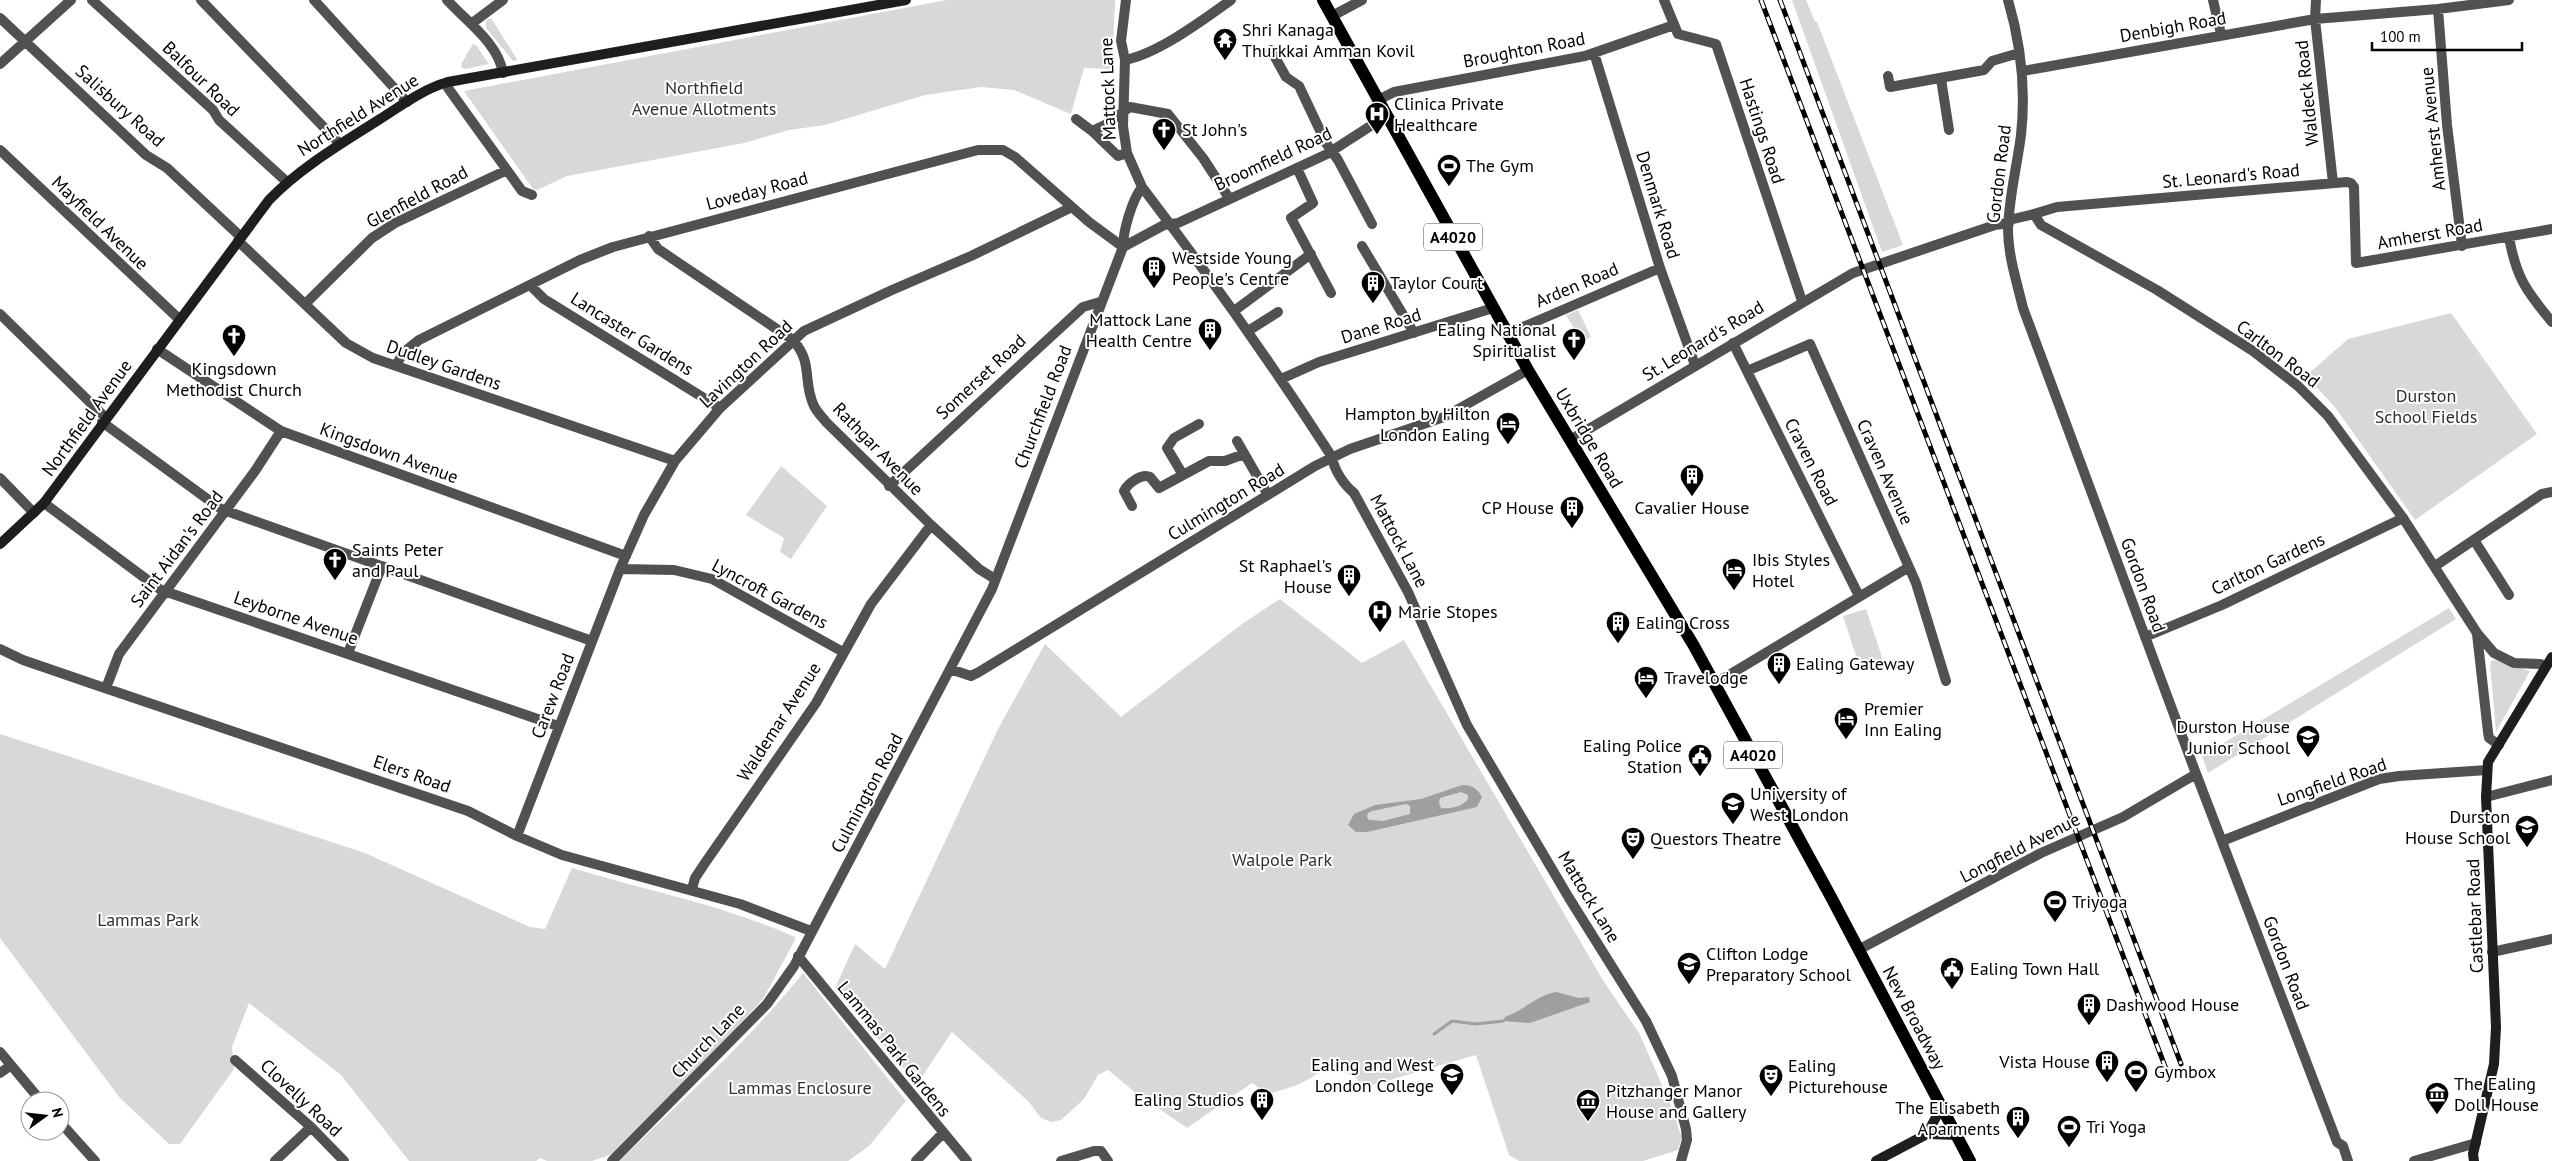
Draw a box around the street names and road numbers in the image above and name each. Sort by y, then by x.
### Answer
street label: Denbigh Road [2118,6,2228,47]
street label: Broughton Road [1461,26,1587,73]
street label: Balfour Road [158,36,245,121]
street label: Mattock Lane [1094,37,1121,141]
street label: Waldeck Road [2290,39,2323,147]
street label: Salisbury Road [71,59,170,152]
street label: Amherst Avenue [2415,66,2450,192]
street label: Northfield Avenue [293,68,423,161]
street label: Hastings Road [1735,75,1790,186]
street label: Broomfield Road [1210,121,1335,196]
street label: Gordon Road [1981,123,2016,224]
street label: Denmark Road [1631,148,1686,261]
street label: St. Leonard's Road [2161,158,2301,193]
street label: Glenfield Road [362,160,472,233]
street label: Loveday Road [703,166,810,215]
street label: Mayfield Avenue [47,171,154,275]
street label: Amherst Road [2375,213,2485,254]
road number: A4020 [1424,223,1482,250]
street label: Arden Road [1532,257,1622,312]
street label: Lancaster Gardens [567,287,698,381]
street label: St. Leonard's Road [1638,295,1768,386]
street label: Dane Road [1338,302,1424,349]
street label: Lavington Road [694,315,797,413]
street label: Carlton Road [2232,315,2325,392]
street label: Somerset Road [931,329,1030,424]
street label: Dudley Gardens [384,334,505,395]
street label: Churchfield Road [1008,342,1077,472]
street label: Northfield Avenue [37,355,137,481]
street label: Uxbridge Road [1550,383,1628,492]
street label: Rathgar Avenue [828,397,929,500]
street label: Craven Road [1780,414,1843,509]
street label: Craven Avenue [1852,416,1919,528]
street label: Kingsdown Avenue [317,417,461,488]
street label: Culmington Road [1163,458,1288,545]
street label: Saint Aidan's Road [125,486,228,612]
street label: Mattock Lane [1365,490,1434,592]
street label: Carlton Gardens [2207,527,2328,600]
street label: Gordon Road [2116,534,2171,635]
street label: Lyncroft Gardens [708,553,832,634]
street label: Leyborne Avenue [231,585,362,650]
street label: Carew Road [526,650,579,742]
street label: Waldemar Avenue [732,658,826,786]
street label: Culmington Road [825,729,908,857]
road number: A4020 [1724,742,1782,768]
street label: Elers Road [370,750,454,798]
street label: Longfield Road [2274,752,2390,811]
street label: Longfield Avenue [1956,807,2084,888]
street label: Mattock Lane [1553,847,1626,947]
street label: Castlebar Road [2461,858,2488,974]
street label: Gordon Road [2258,913,2315,1013]
street label: New Broadway [1878,962,1952,1074]
street label: Lammas Park Gardens [833,976,956,1121]
street label: Church Lane [666,998,749,1083]
street label: Clovelly Road [256,1054,347,1141]

